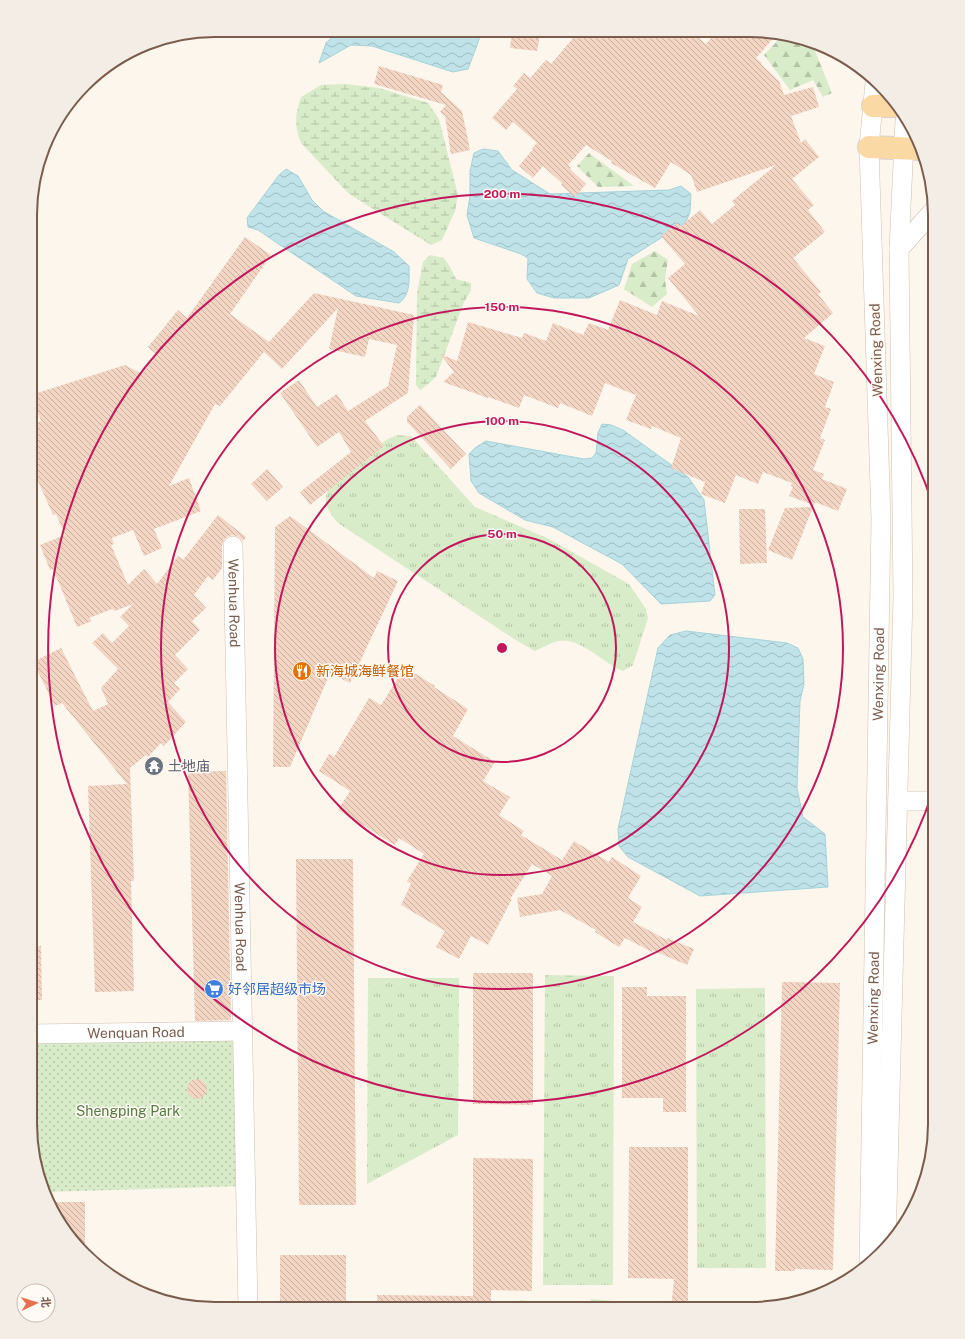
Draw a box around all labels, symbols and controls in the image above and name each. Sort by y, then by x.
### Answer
text: 200 m [484,187,520,201]
text: 150 m [485,300,519,314]
street label: Wenxing Road [866,303,886,397]
text: 100 m [485,414,519,428]
text: 50 m [487,527,517,541]
street label: Wenhua Road [225,558,243,648]
street label: Wenxing Road [870,627,887,721]
centre of rings [495,641,509,655]
restaurant icon: 新海城海鲜餐馆 [291,660,313,682]
place label: 新海城海鲜餐馆 [316,663,414,679]
temple icon: 土地庙 [143,755,165,777]
place label: 土地庙 [168,758,210,774]
street label: Wenhua Road [232,882,249,972]
street label: Wenxing Road [865,951,882,1045]
supermarket icon: 好邻居超级市场 [203,978,225,1000]
place label: 好邻居超级市场 [228,981,326,997]
street label: Wenquan Road [87,1024,185,1041]
park label: Shengping Park [76,1103,180,1119]
north arrow [16,1283,56,1323]
text: 北 [40,1296,52,1308]

